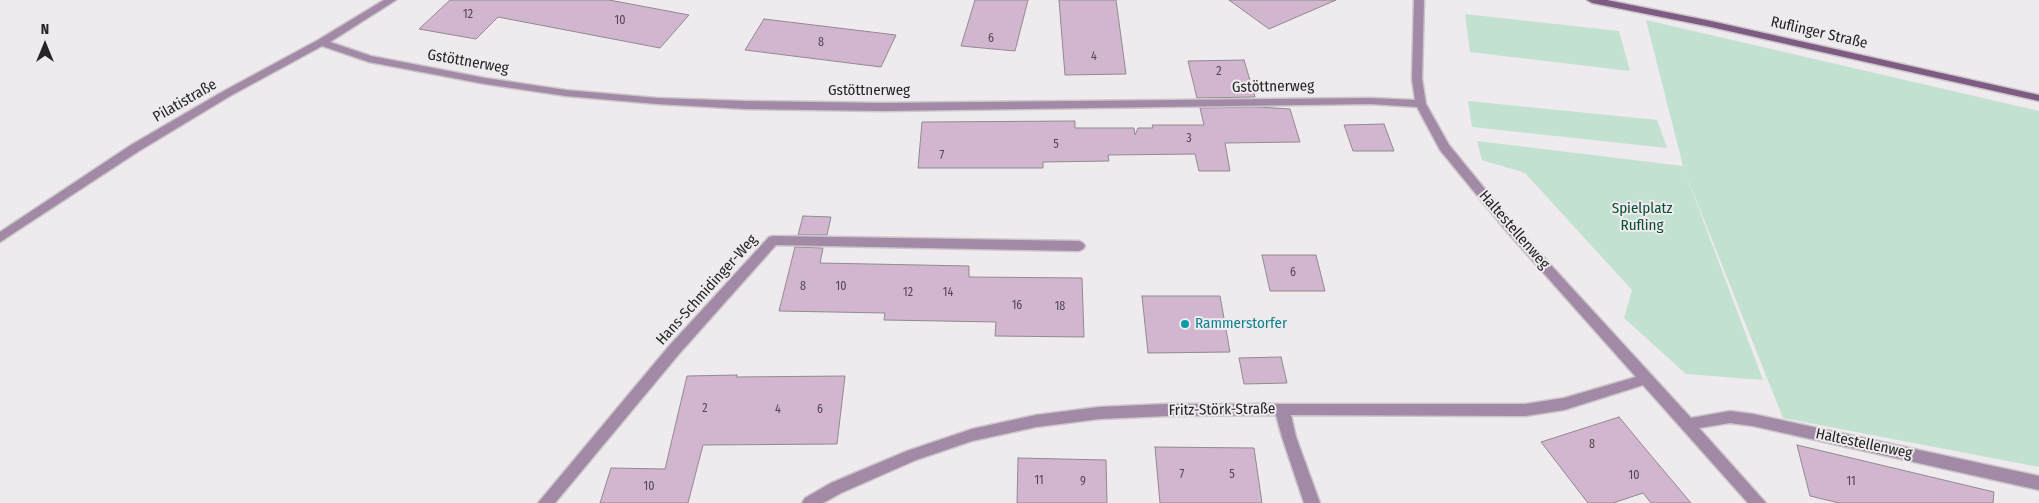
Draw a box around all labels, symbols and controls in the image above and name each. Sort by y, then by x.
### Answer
house number: 12 [463,8,473,22]
street label: Ruflinger Straße [1769,13,1869,53]
house number: 10 [615,14,625,28]
north arrow [20,20,70,70]
text: N [41,21,49,38]
house number: 6 [988,32,994,46]
house number: 8 [818,36,824,50]
street label: Gstöttnerweg [426,46,510,78]
house number: 4 [1091,50,1097,64]
house number: 2 [1216,65,1222,79]
street label: Pilatistraße [150,76,220,126]
street label: Gstöttnerweg [1232,77,1314,97]
street label: Gstöttnerweg [828,82,910,100]
house number: 3 [1186,132,1192,146]
house number: 5 [1053,138,1059,152]
house number: 7 [940,149,944,163]
street label: Haltestellenweg [1475,187,1553,273]
park label: Spielplatz Rufling [1612,200,1672,235]
street label: Hans-Schmidinger-Weg [653,231,761,349]
house number: 6 [1290,266,1296,280]
house number: 8 [800,280,806,294]
house number: 10 [836,280,846,294]
house number: 12 [903,286,913,300]
house number: 14 [943,286,953,300]
house number: 16 [1012,299,1022,313]
house number: 18 [1055,300,1065,314]
place label: Rammerstorfer [1195,315,1287,333]
marker: Rammerstorfer [1179,318,1191,330]
street label: Fritz-Störk-Straße [1168,400,1276,420]
house number: 2 [702,402,708,416]
house number: 4 [775,403,781,417]
house number: 6 [817,403,823,417]
street label: Haltestellenweg [1814,425,1914,463]
house number: 8 [1589,438,1595,452]
house number: 7 [1180,468,1184,482]
house number: 5 [1229,468,1235,482]
house number: 10 [1629,469,1639,483]
house number: 11 [1034,474,1044,488]
house number: 9 [1080,475,1086,489]
house number: 11 [1846,475,1856,489]
house number: 10 [644,480,654,494]

